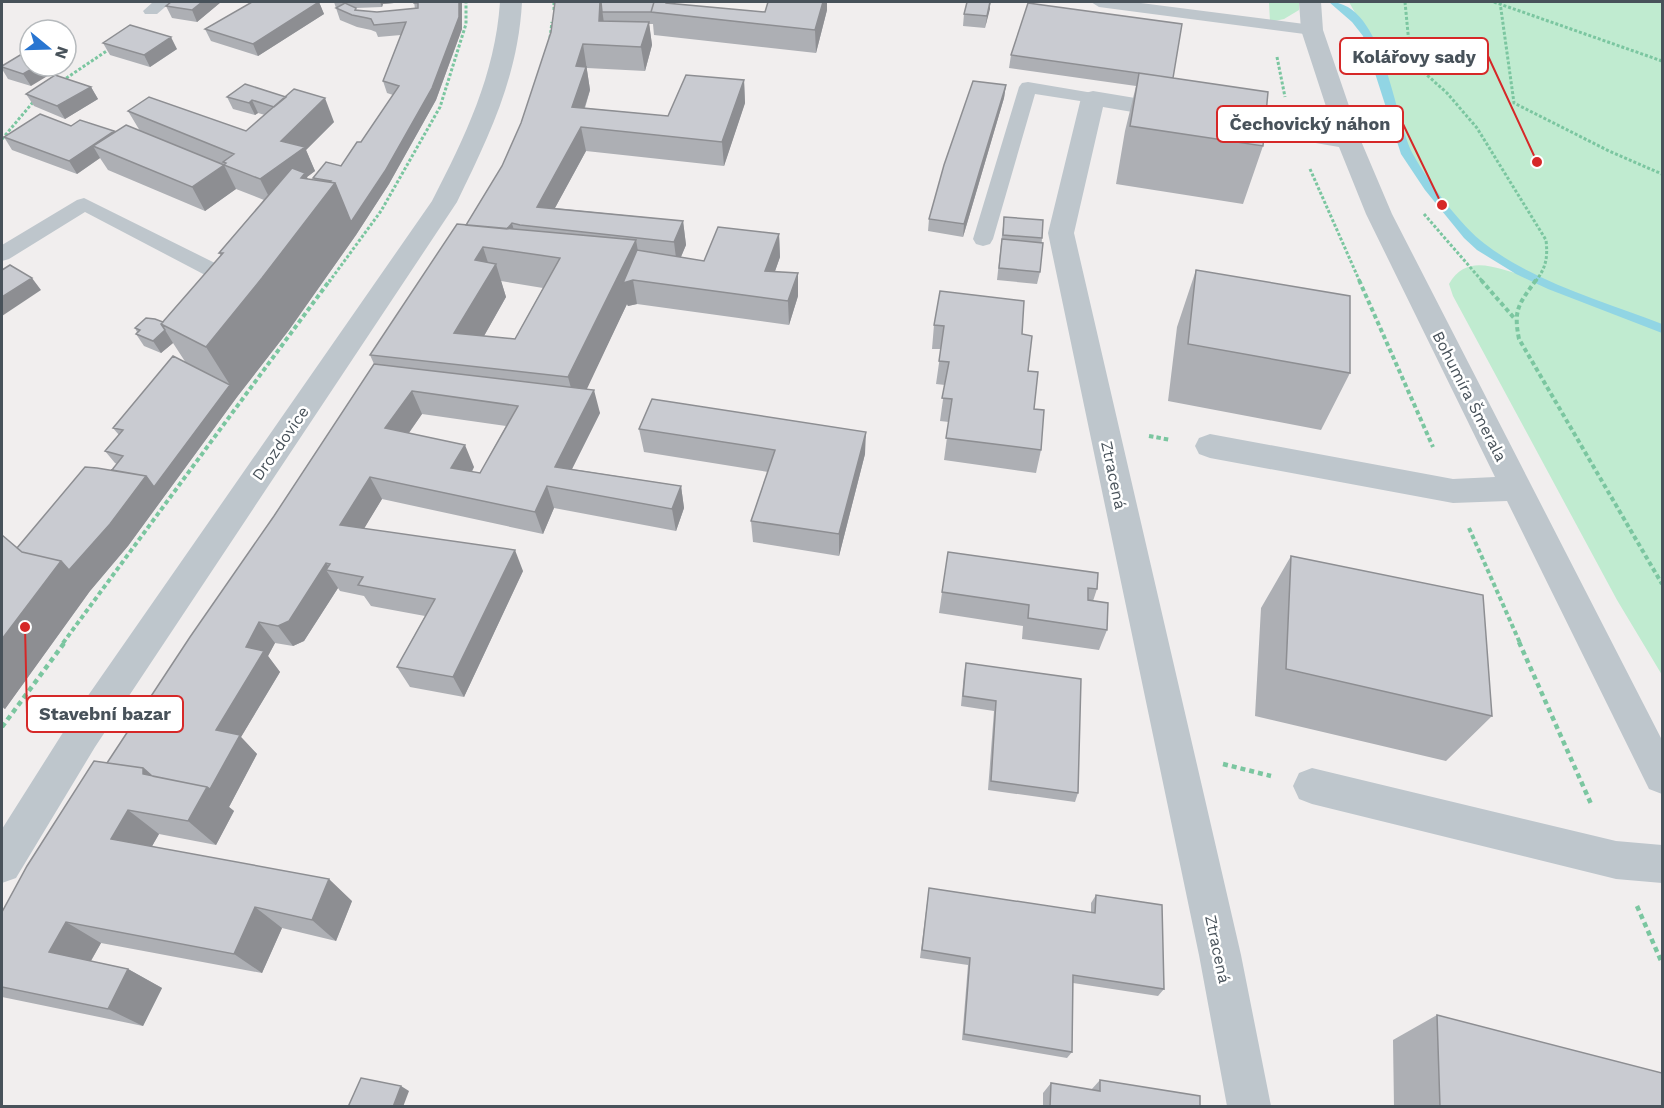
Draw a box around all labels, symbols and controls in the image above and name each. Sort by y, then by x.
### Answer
north arrow [18,18,78,78]
callout: Kolářovy sady [1340,38,1488,74]
text: N [51,44,73,61]
text: Kolářovy sady [1352,46,1477,67]
callout: Čechovický náhon [1217,106,1403,142]
text: Čechovický náhon [1230,113,1390,134]
street label: Bohumíra Šmerala [1428,328,1511,465]
street label: Drozdovice [248,403,313,484]
street label: Ztracená [1097,439,1130,511]
callout: Stavební bazar [27,696,183,732]
text: Stavební bazar [39,703,171,724]
street label: Ztracená [1201,913,1234,985]

